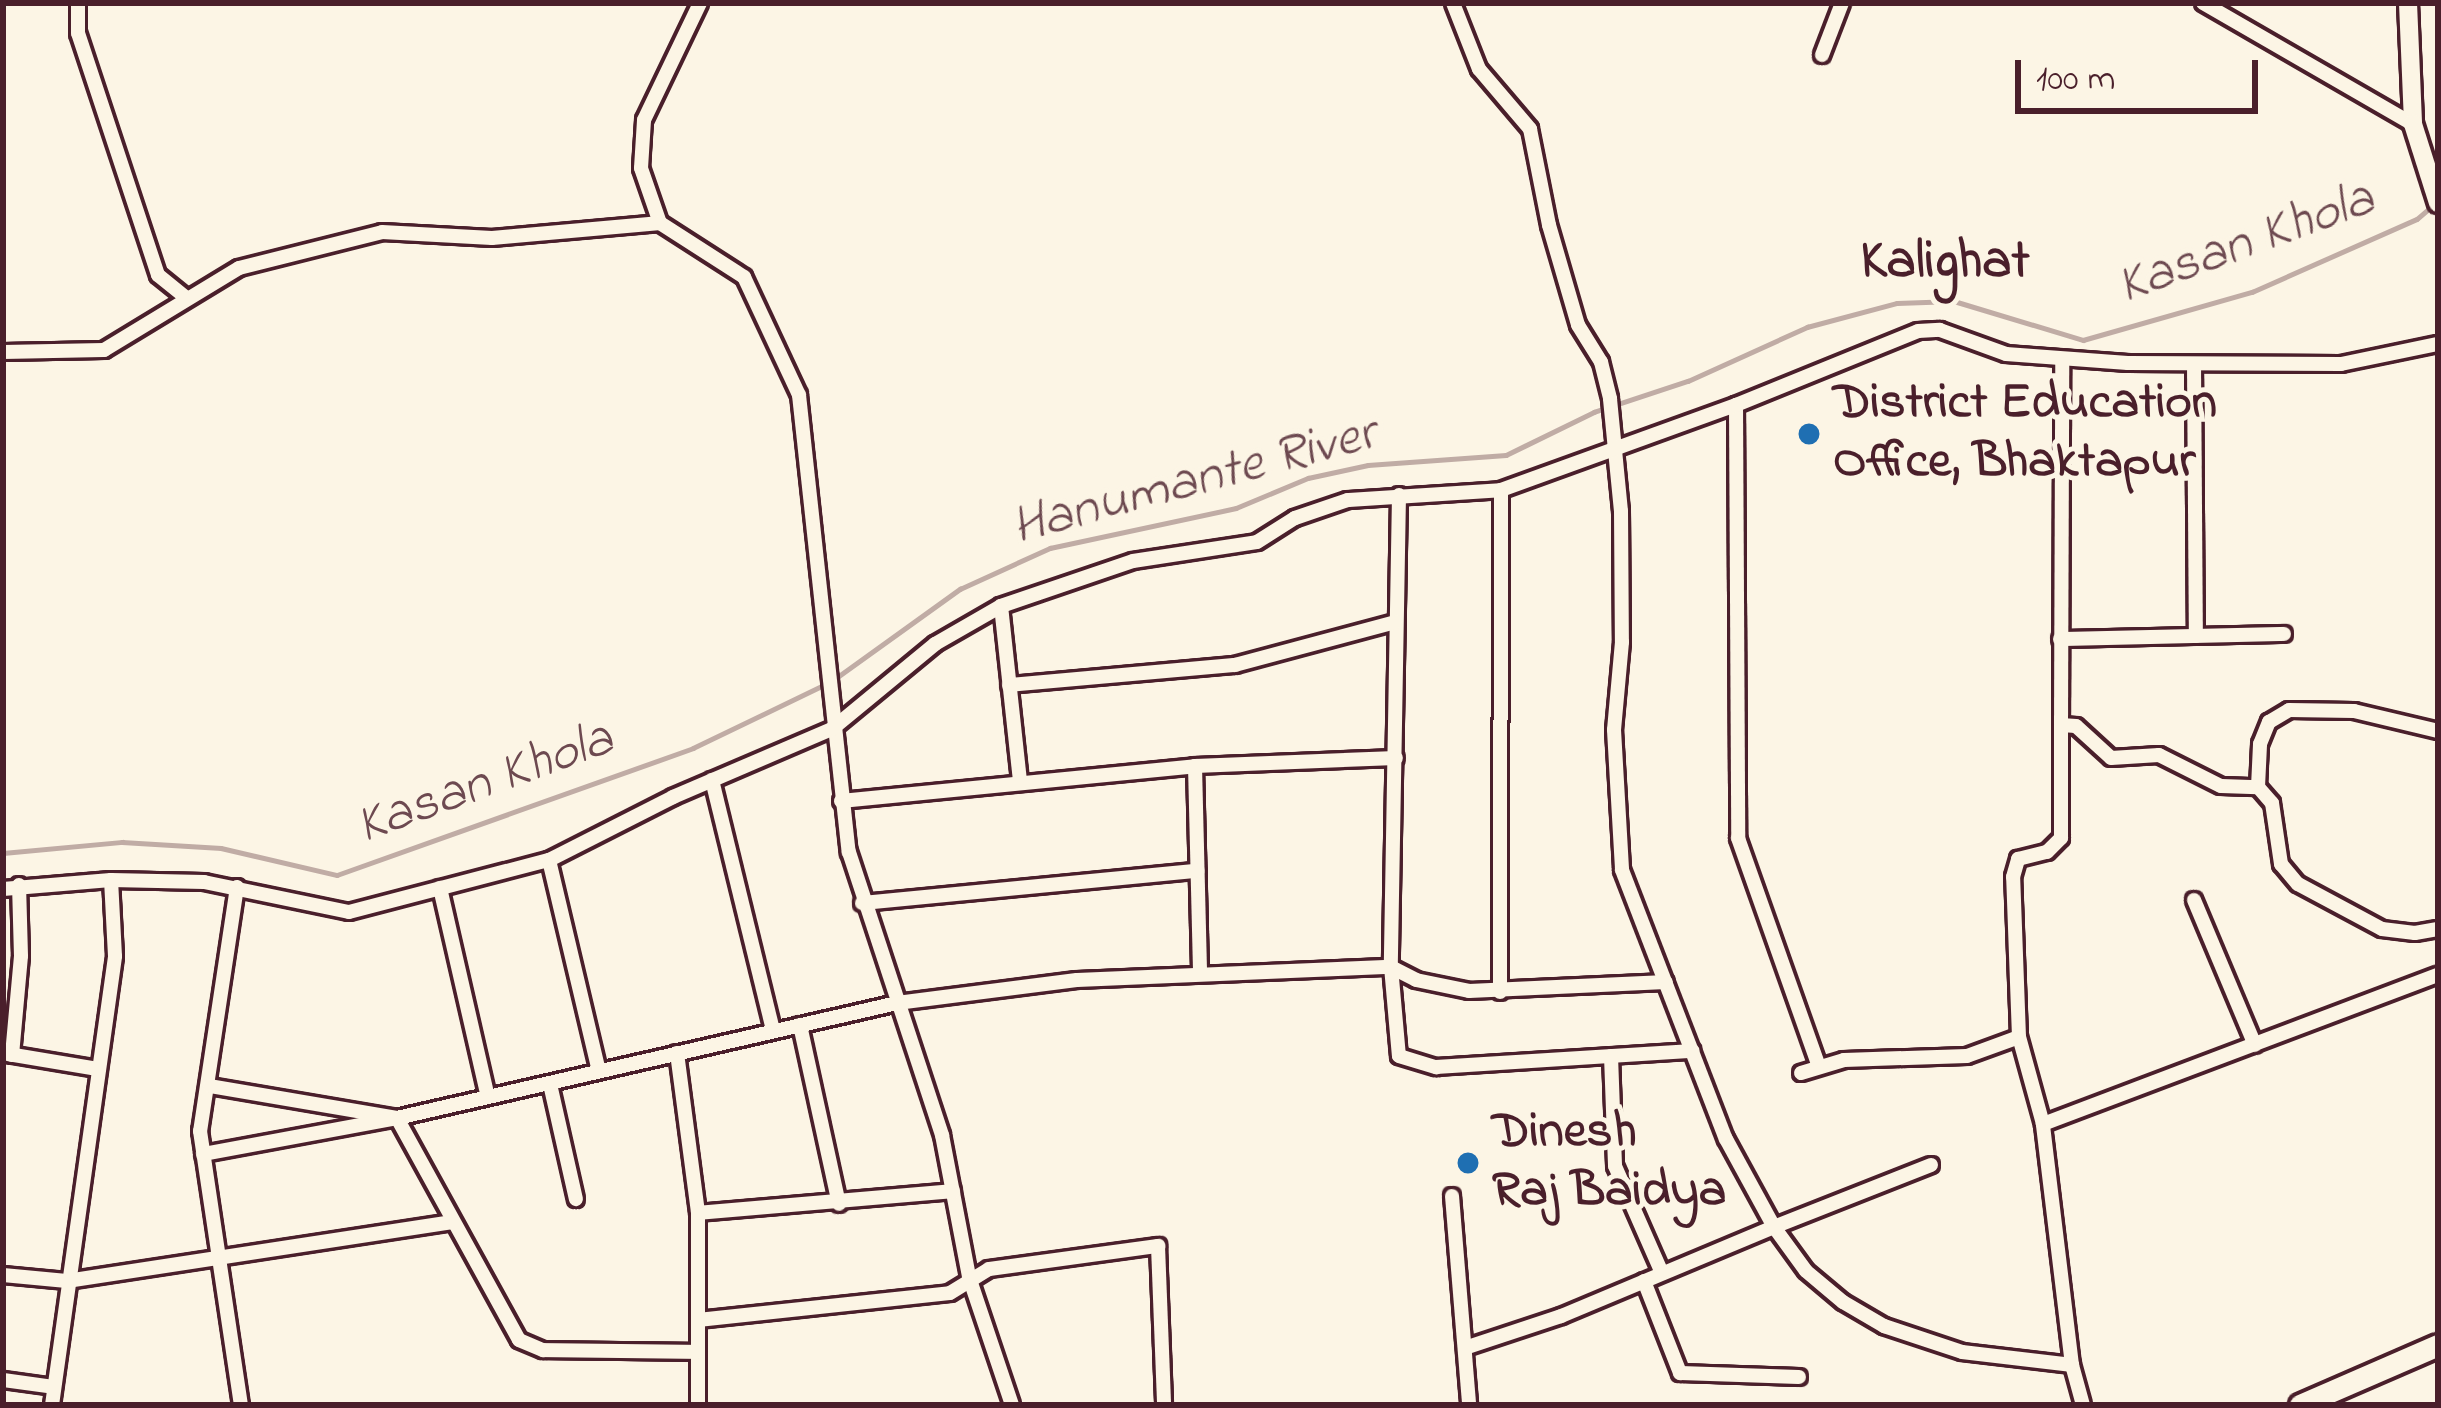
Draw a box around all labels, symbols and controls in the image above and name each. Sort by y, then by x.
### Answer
scale bar [2021,36,2264,110]
text: 100 m [2036,54,2116,107]
water label: Kasan Khola [2109,168,2383,320]
district label: Kalighat [1860,231,2030,295]
place label: District Education Office, Bhaktapur [1833,374,2217,494]
water label: Hanumante River [1005,402,1383,562]
marker: District Education Office, Bhaktapur [1796,421,1822,447]
water label: Kasan Khola [348,708,622,860]
place label: Dinesh Raj Baidya [1492,1103,1726,1223]
marker: Dinesh Raj Baidya [1455,1150,1481,1176]

